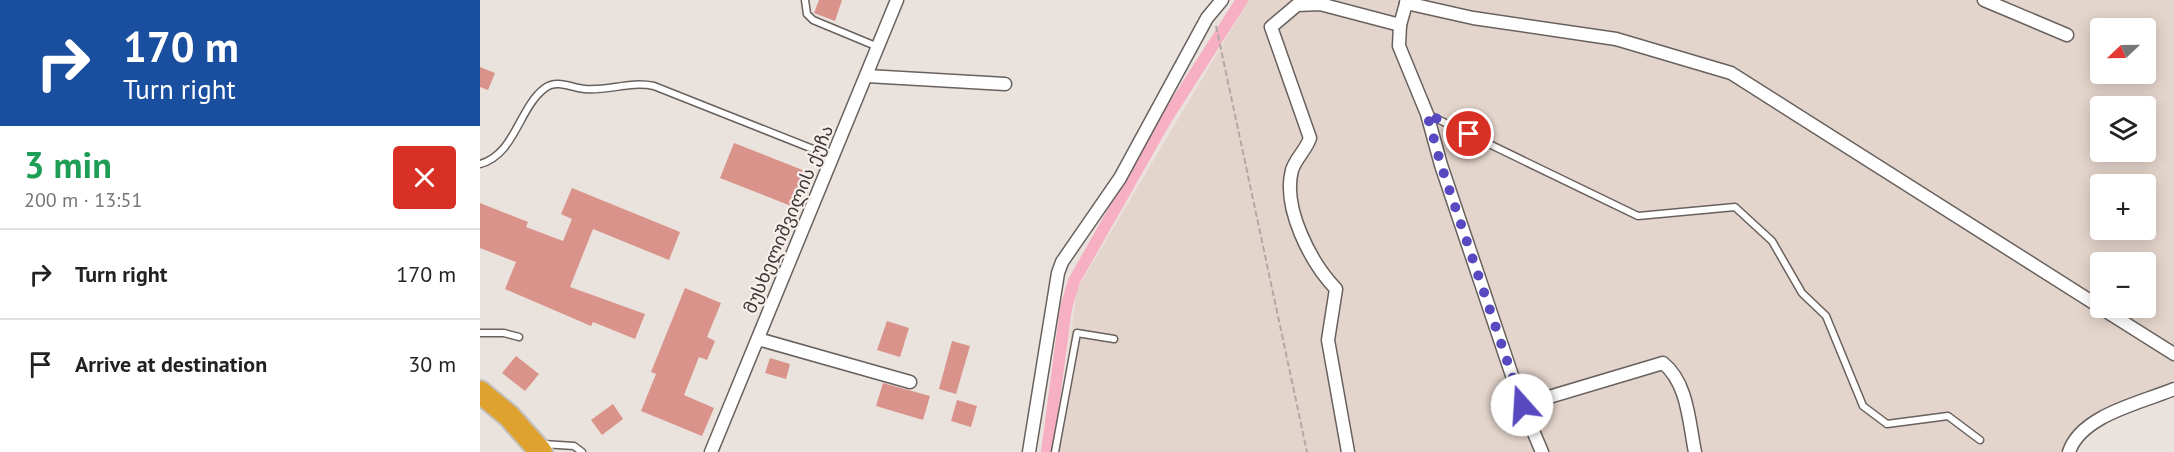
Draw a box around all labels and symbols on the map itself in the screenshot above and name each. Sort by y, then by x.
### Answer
north arrow [2090,18,2156,84]
pin [1443,108,1494,159]
street label: მუსხელიშვილის ქუჩა [738,121,838,317]
position arrow [1490,373,1554,437]

